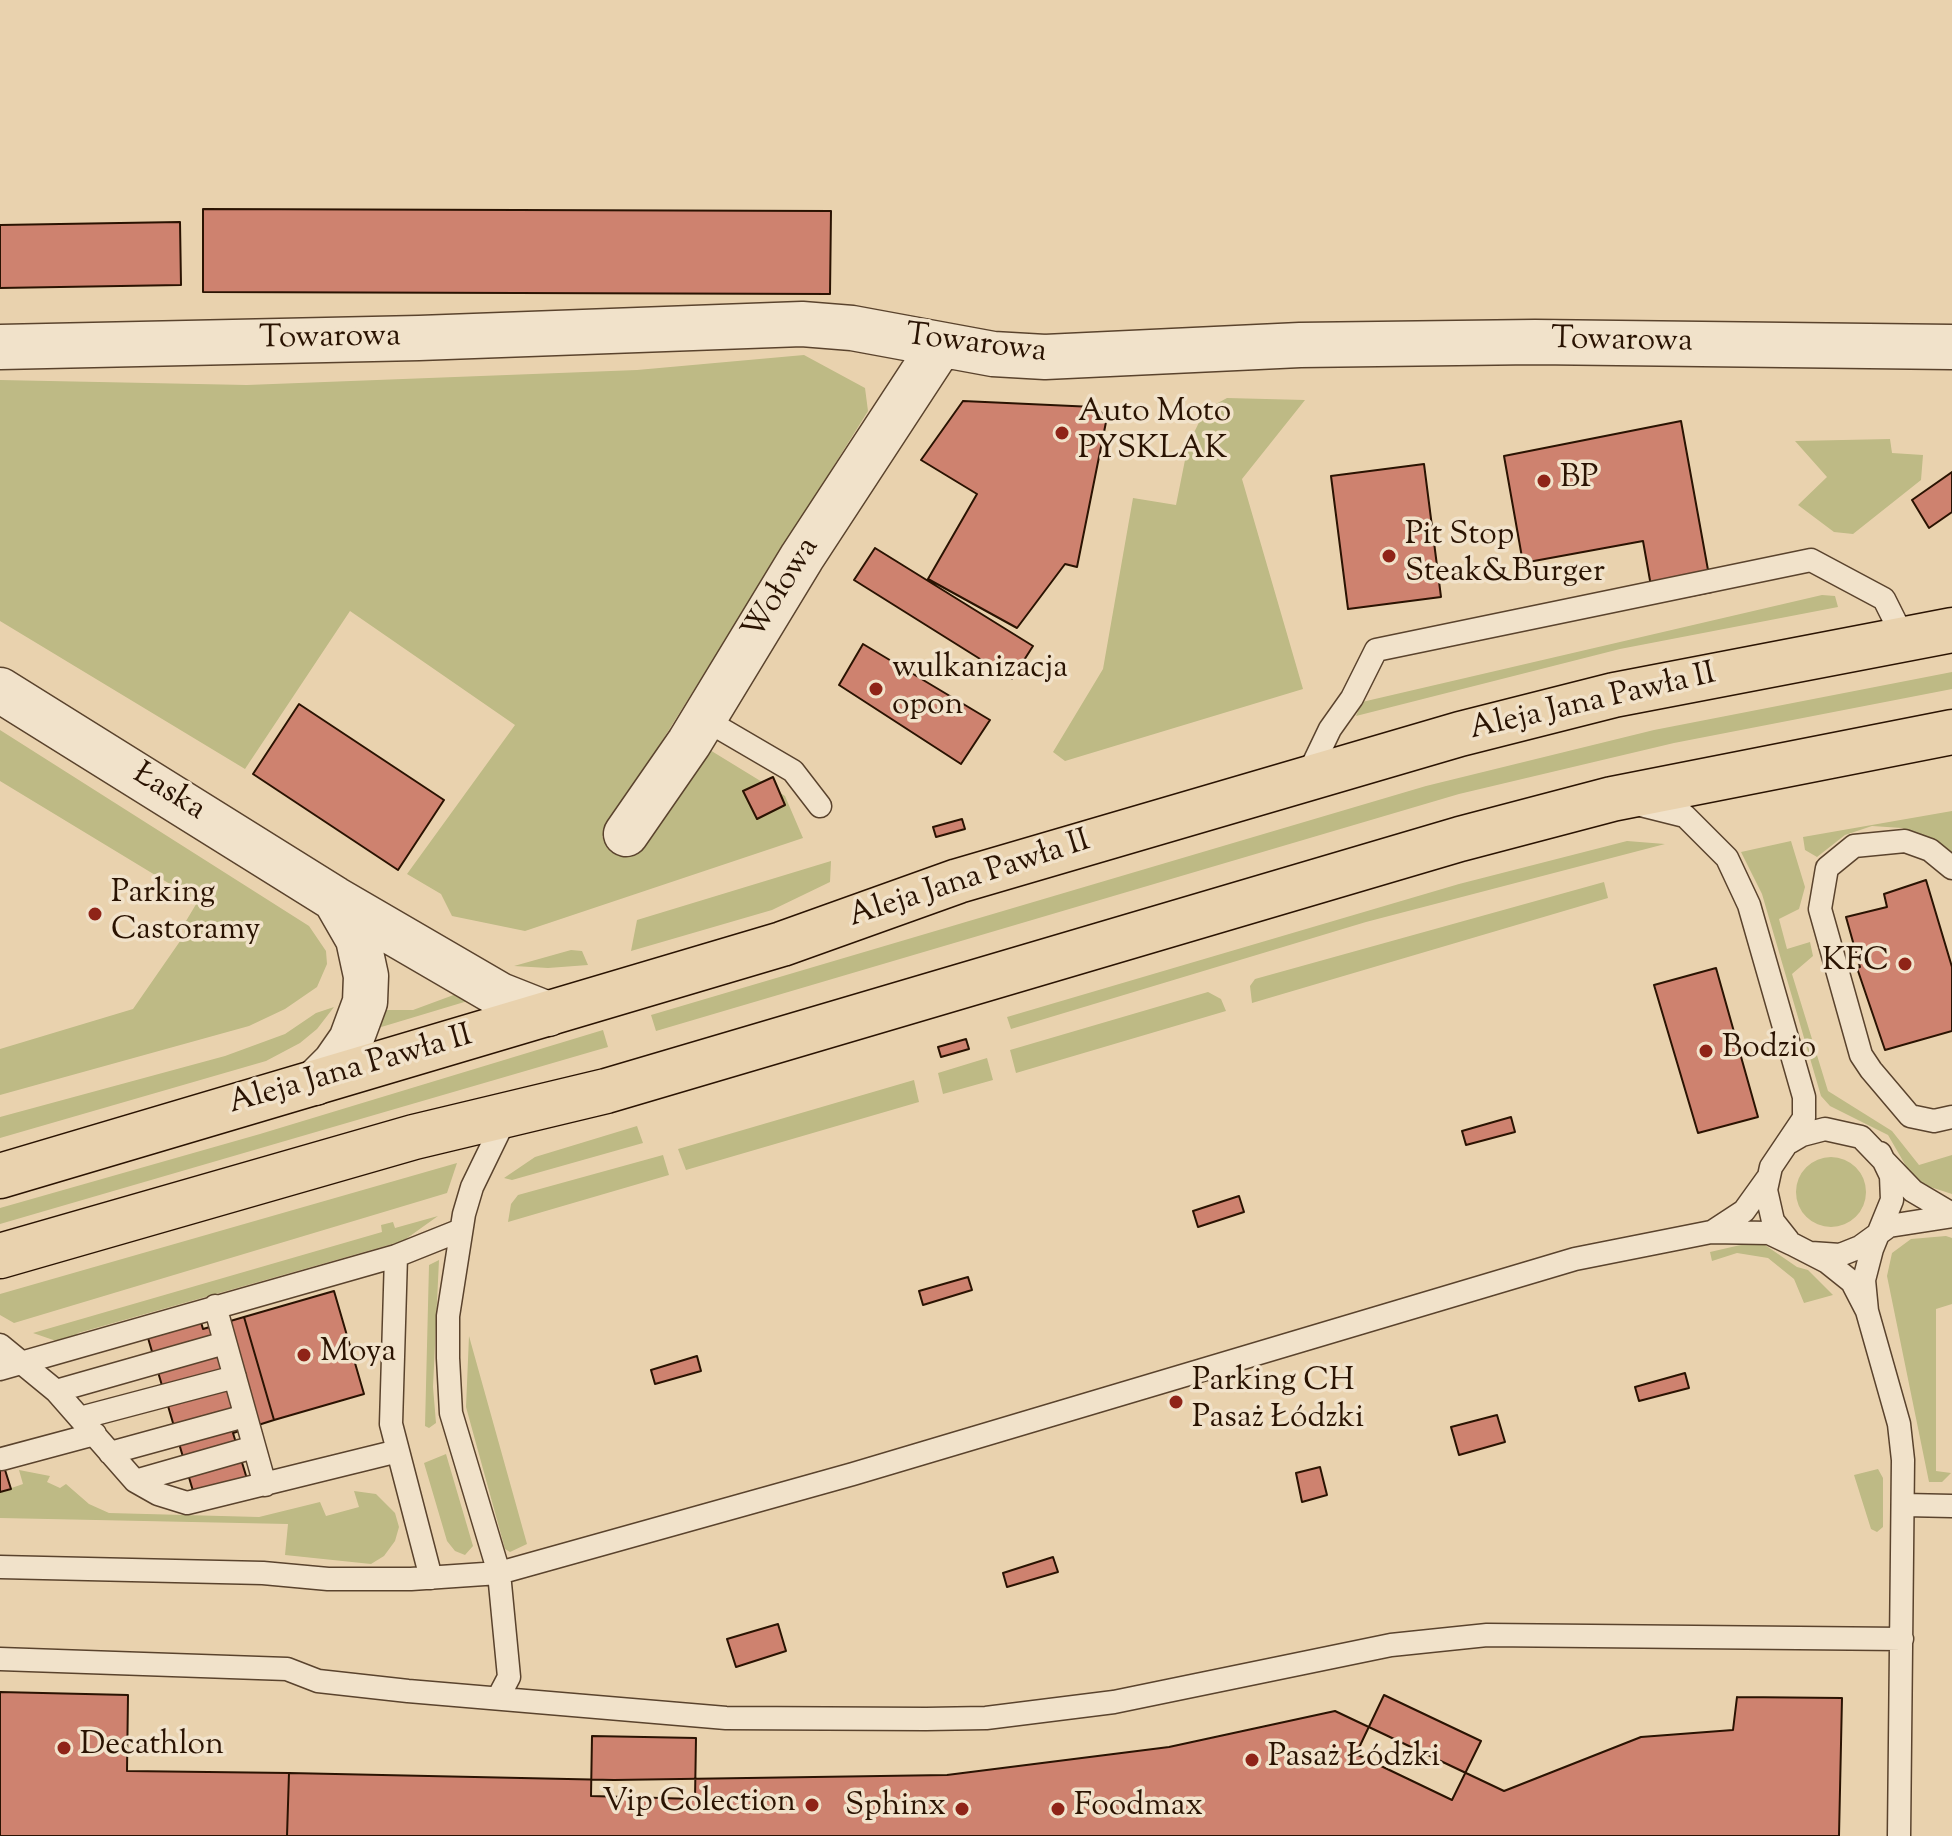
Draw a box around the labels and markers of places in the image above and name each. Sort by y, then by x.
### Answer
place label: Auto Moto PYSKLAK [1078,396,1231,471]
marker: Auto Moto PYSKLAK [1053,424,1071,442]
place label: BP [1560,462,1598,500]
marker: BP [1535,472,1553,490]
place label: Pit Stop Steak&Burger [1405,519,1605,594]
marker: Pit Stop Steak&Burger [1380,547,1398,565]
place label: wulkanizacja opon [892,652,1068,727]
marker: wulkanizacja opon [867,680,885,698]
place label: Parking Castoramy [111,877,260,952]
marker: Parking Castoramy [86,905,104,923]
place label: KFC [1822,945,1889,983]
marker: KFC [1896,955,1914,973]
place label: Bodzio [1722,1032,1816,1070]
marker: Bodzio [1697,1042,1715,1060]
place label: Moya [320,1336,396,1374]
marker: Moya [295,1346,313,1364]
place label: Parking CH Pasaż Łódzki [1192,1365,1364,1440]
marker: Parking CH Pasaż Łódzki [1167,1393,1185,1411]
place label: Decathlon [80,1729,224,1767]
marker: Decathlon [55,1739,73,1757]
place label: Pasaż Łódzki [1268,1741,1440,1779]
marker: Pasaż Łódzki [1243,1751,1261,1769]
place label: Vip Colection [602,1786,796,1824]
place label: Sphinx [845,1790,946,1828]
place label: Foodmax [1074,1790,1203,1828]
marker: Vip Colection [803,1796,821,1814]
marker: Sphinx [953,1800,971,1818]
marker: Foodmax [1049,1800,1067,1818]

